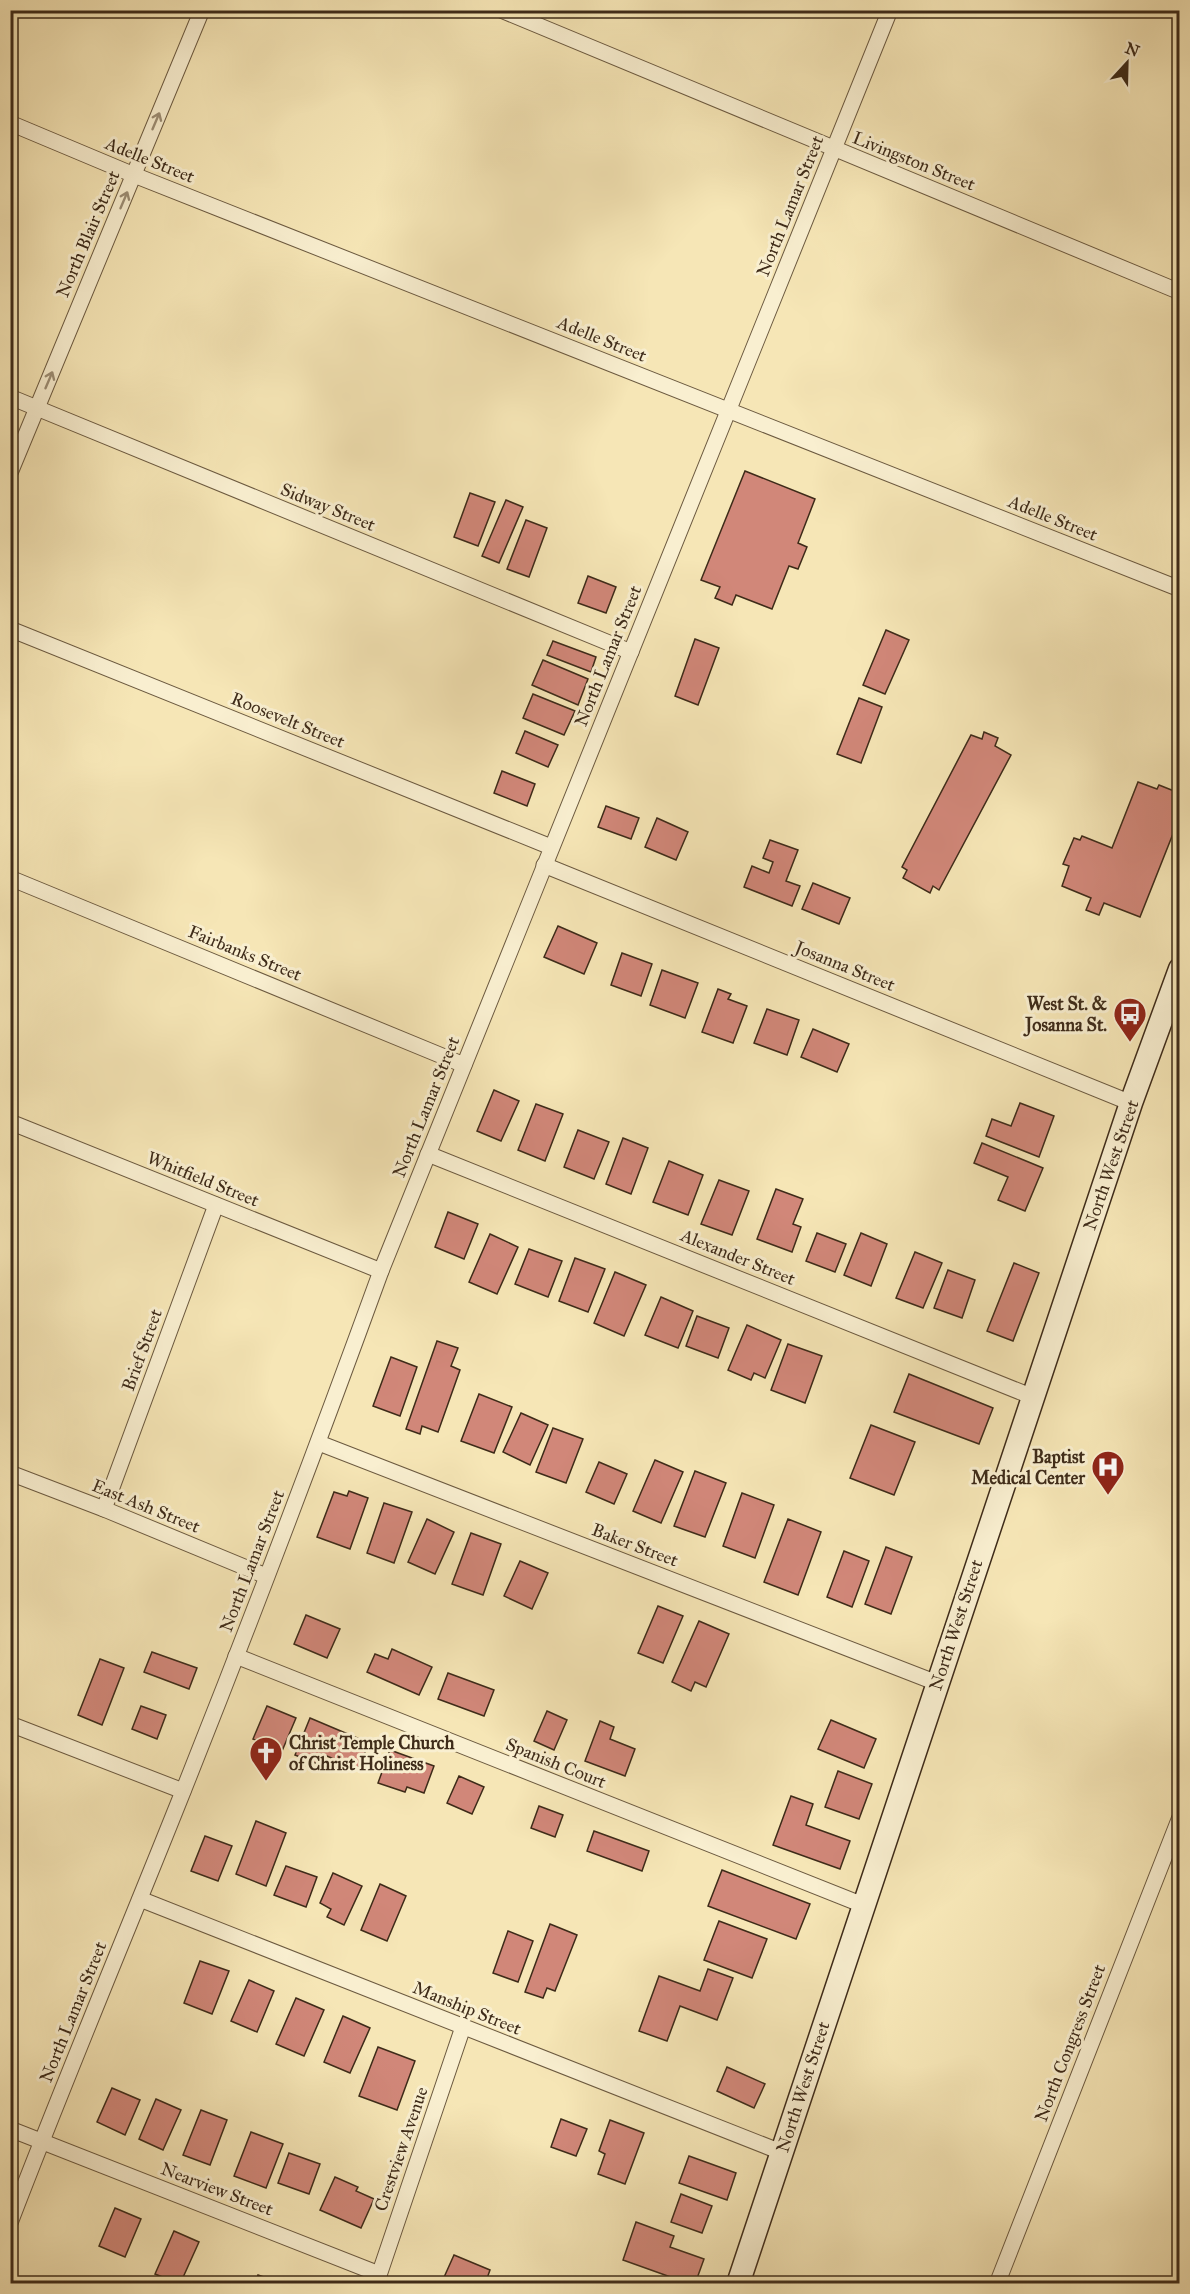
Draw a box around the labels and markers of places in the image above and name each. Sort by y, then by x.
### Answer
place label: West St. & Josanna St. [1023,993,1107,1037]
bus stop icon: West St. & Josanna St. [1112,996,1148,1043]
place label: Baptist Medical Center [971,1446,1086,1489]
hospital icon: Baptist Medical Center [1090,1449,1126,1496]
place label: Christ Temple Church of Christ Holiness [289,1732,455,1775]
church icon: Christ Temple Church of Christ Holiness [248,1735,284,1782]

